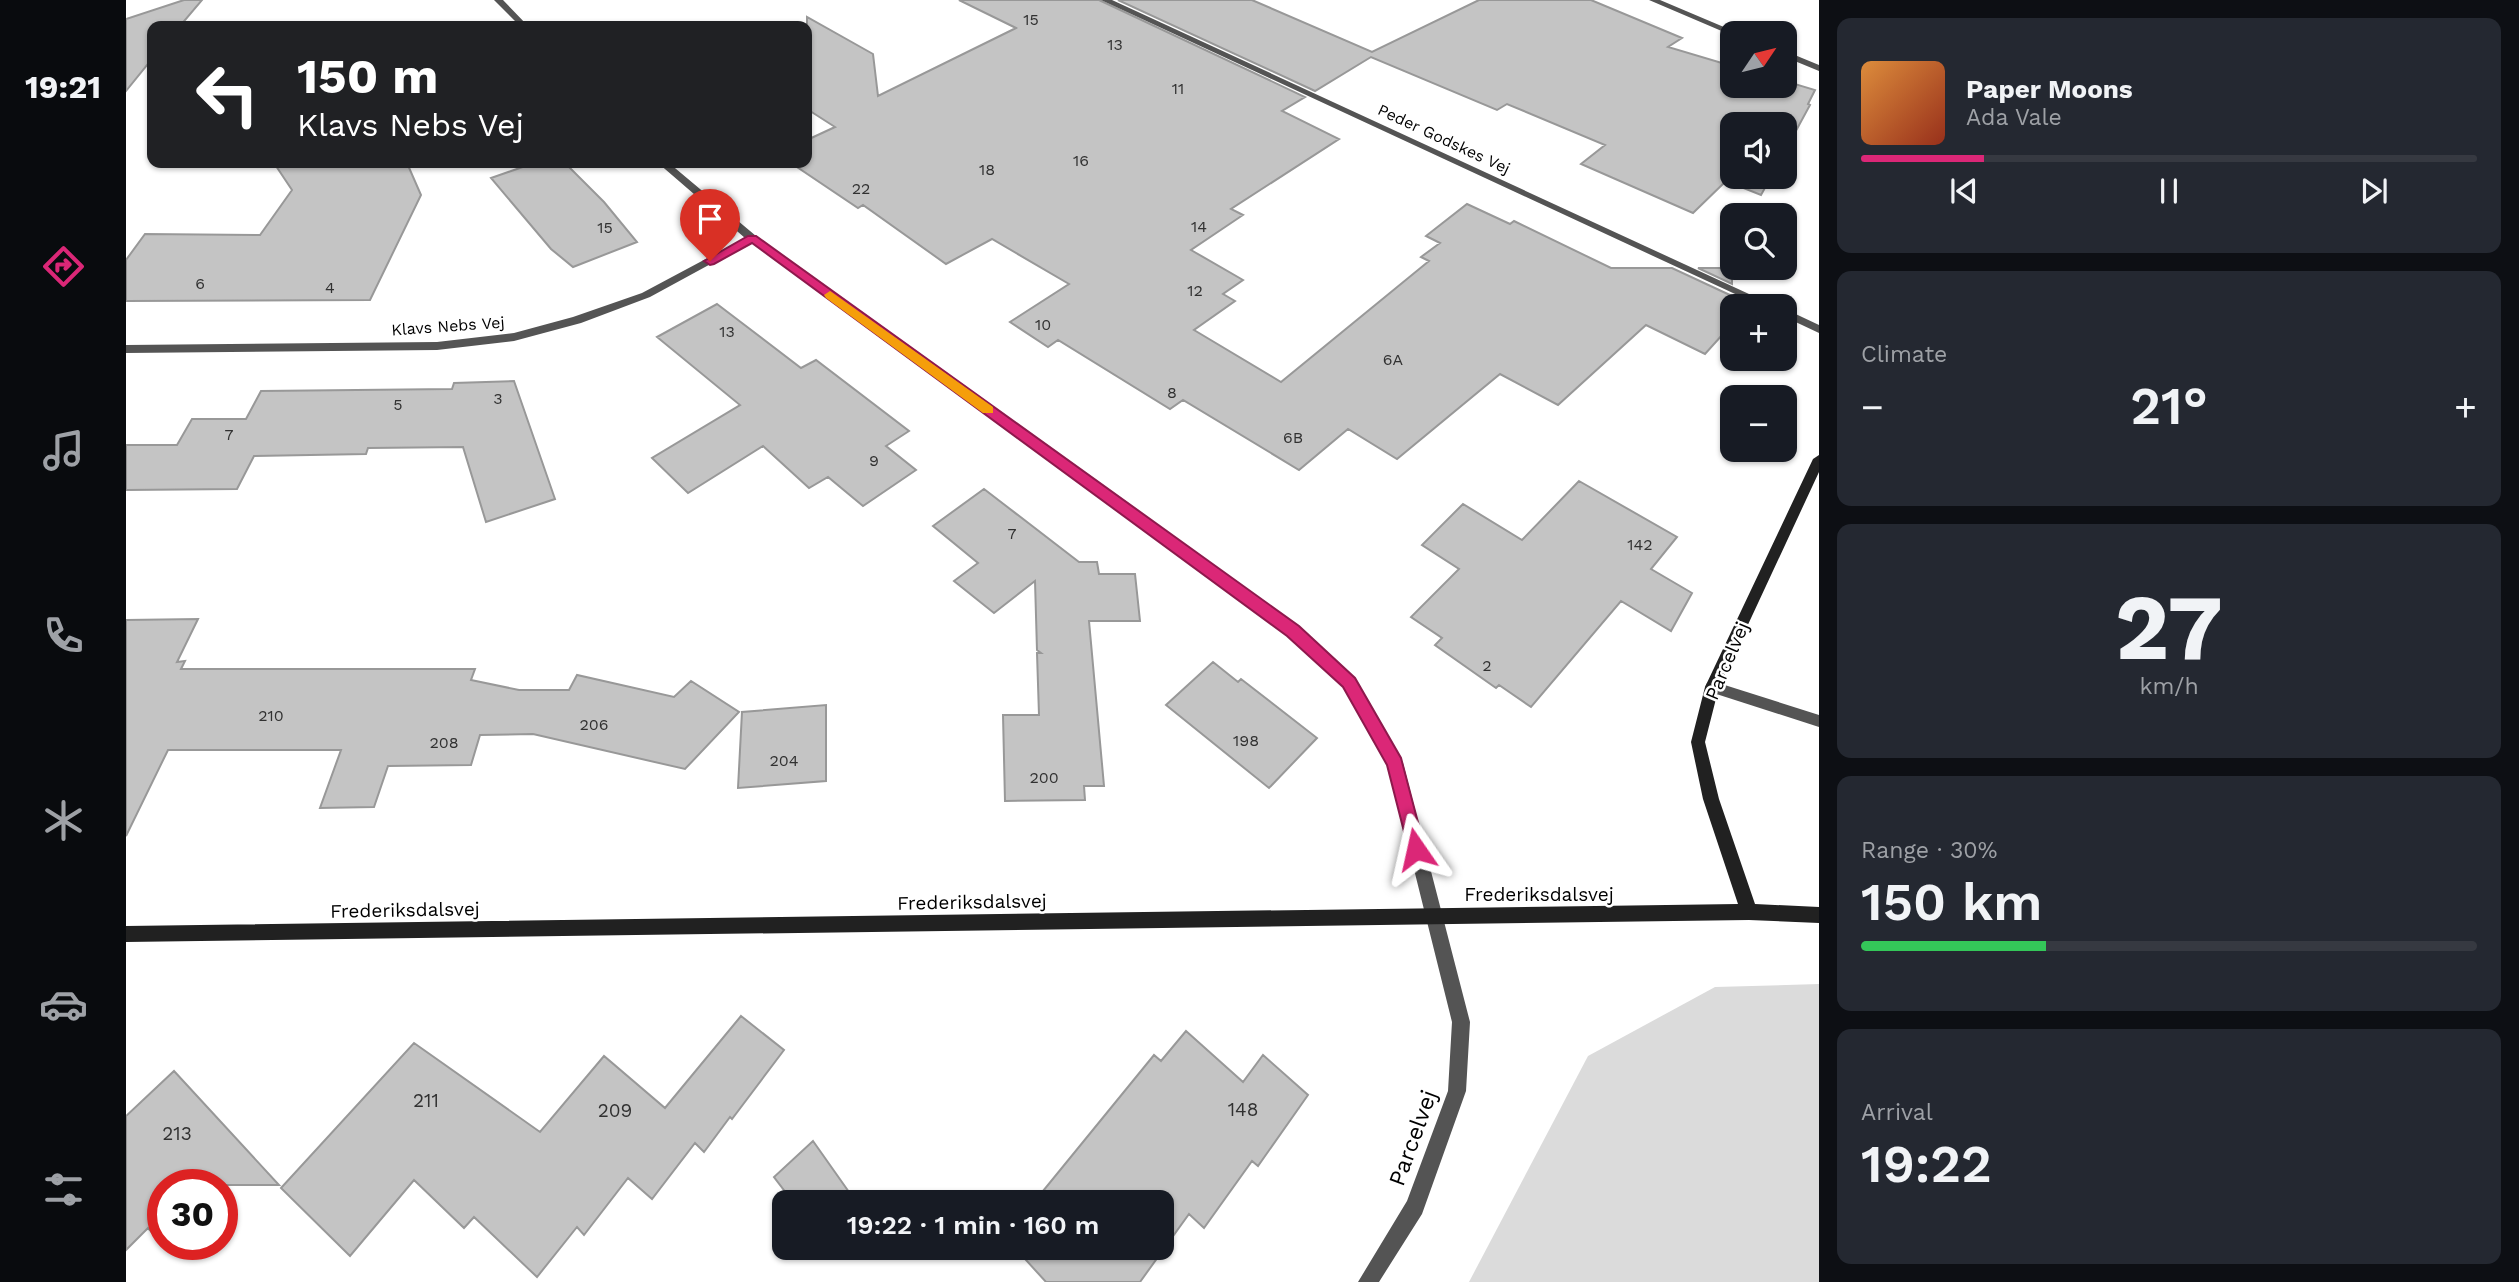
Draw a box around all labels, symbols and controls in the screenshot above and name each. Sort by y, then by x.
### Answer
house number: 15 [1023,10,1039,29]
north arrow [1720,21,1797,98]
map controls [1720,21,1797,462]
house number: 13 [1107,35,1123,54]
text: 150 m [297,47,438,105]
icon: left [182,49,273,140]
text: 19:21 [25,68,101,106]
text: Paper Moons [1966,74,2133,104]
house number: 11 [1172,79,1184,98]
street label: Peder Godskes Vej [1375,100,1513,178]
text: Ada Vale [1966,104,2062,131]
text: Klavs Nebs Vej [297,106,524,144]
button: sound [1720,112,1797,189]
house number: 16 [1073,151,1089,170]
house number: 18 [979,160,995,179]
icon: previous [1945,172,1983,210]
icon: pause [2150,172,2188,210]
icon: next [2355,172,2393,210]
house number: 22 [852,179,870,198]
pin [680,189,740,261]
icon: arrive [691,200,729,238]
button: search [1720,203,1797,280]
house number: 14 [1191,217,1207,236]
house number: 15 [597,218,613,237]
icon: directions [39,242,88,291]
house number: 6 [195,274,205,293]
house number: 4 [325,278,335,297]
house number: 12 [1187,281,1203,300]
button: + [1720,294,1797,371]
street label: Klavs Nebs Vej [391,313,505,339]
house number: 10 [1035,315,1051,334]
house number: 13 [719,322,735,341]
text: Climate [1861,341,1947,368]
house number: 6A [1383,350,1404,369]
text: 21° [2130,376,2208,437]
house number: 8 [1167,383,1177,402]
button: − [1720,385,1797,462]
text: − [1861,385,1884,429]
text: + [2454,385,2477,429]
house number: 3 [493,389,503,408]
house number: 5 [393,395,403,414]
house number: 7 [225,425,234,444]
icon: music [39,426,88,475]
house number: 6B [1283,428,1303,447]
house number: 9 [869,451,879,470]
house number: 7 [1008,524,1017,543]
house number: 142 [1627,535,1653,554]
text: 27 [2115,574,2223,681]
icon: phone [39,611,88,660]
street label: Parcelvej [1700,618,1754,704]
house number: 2 [1482,656,1492,675]
text: km/h [2139,673,2199,700]
house number: 210 [258,706,284,725]
house number: 206 [579,715,609,734]
house number: 198 [1233,731,1259,750]
house number: 208 [429,733,459,752]
house number: 204 [769,751,799,770]
house number: 200 [1029,768,1059,787]
icon: climate [39,796,88,845]
position arrow [1379,812,1453,886]
text: Range · 30% [1861,837,1997,864]
text: 150 km [1861,872,2042,933]
street label: Frederiksdalsvej [1464,883,1614,906]
street label: Frederiksdalsvej [897,889,1047,915]
street label: Frederiksdalsvej [330,897,480,923]
icon: car [39,980,88,1029]
street label: Parcelvej [1383,1086,1443,1190]
house number: 211 [413,1089,439,1112]
house number: 148 [1228,1098,1258,1121]
house number: 209 [598,1099,632,1122]
text: Arrival [1861,1099,1933,1126]
house number: 213 [162,1122,192,1145]
text: 19:22 [1861,1134,1992,1195]
icon: filters [39,1165,88,1214]
speed limit sign: 30 [147,1169,238,1260]
text: 19:22 · 1 min · 160 m [847,1210,1099,1240]

